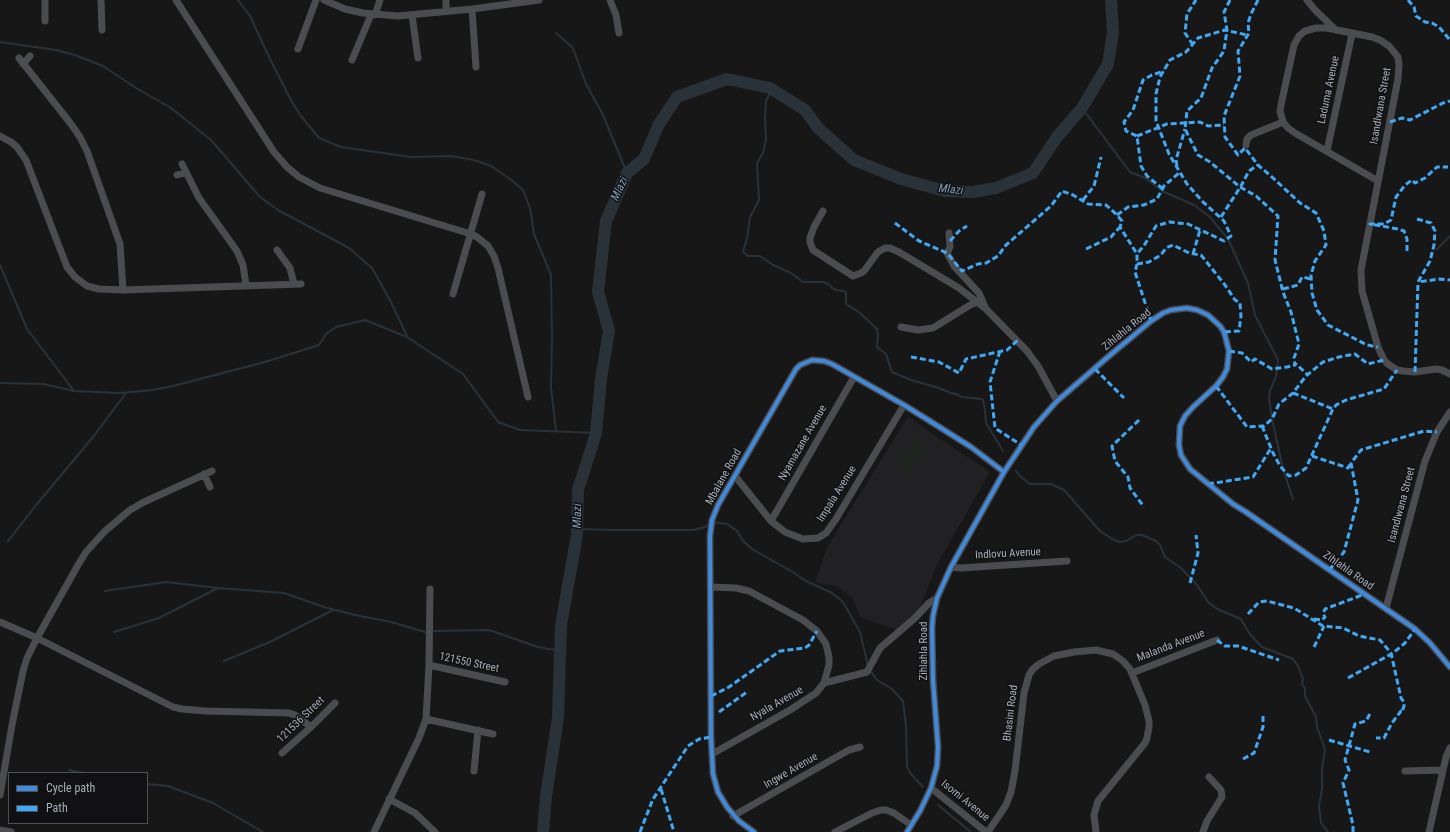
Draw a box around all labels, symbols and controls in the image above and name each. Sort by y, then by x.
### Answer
street label: Laduma Avenue [1315,55,1343,125]
street label: Isandlwana Street [1368,67,1394,145]
water label: Mlazi [608,175,632,203]
water label: Mlazi [938,182,964,198]
street label: Zihlahla Road [1100,306,1154,354]
street label: Nyamazane Avenue [776,403,830,483]
street label: Mbalane Road [703,447,745,507]
street label: Impala Avenue [815,463,859,525]
street label: Isandlwana Street [1386,466,1418,544]
water label: Mlazi [571,503,585,529]
street label: Indlovu Avenue [975,546,1041,562]
street label: Zihlahla Road [1320,549,1376,593]
street label: Zihlahla Road [917,621,931,681]
street label: Malanda Avenue [1135,627,1207,665]
street label: 121550 Street [438,650,500,676]
street label: Nyala Avenue [748,684,806,724]
street label: Bhasini Road [1001,684,1021,742]
street label: 121536 Street [275,694,327,746]
street label: Ingwe Avenue [762,750,820,792]
legend [8,772,148,824]
street label: Isomi Avenue [938,778,992,824]
text: Cycle path [46,781,95,795]
text: Path [46,801,68,815]

